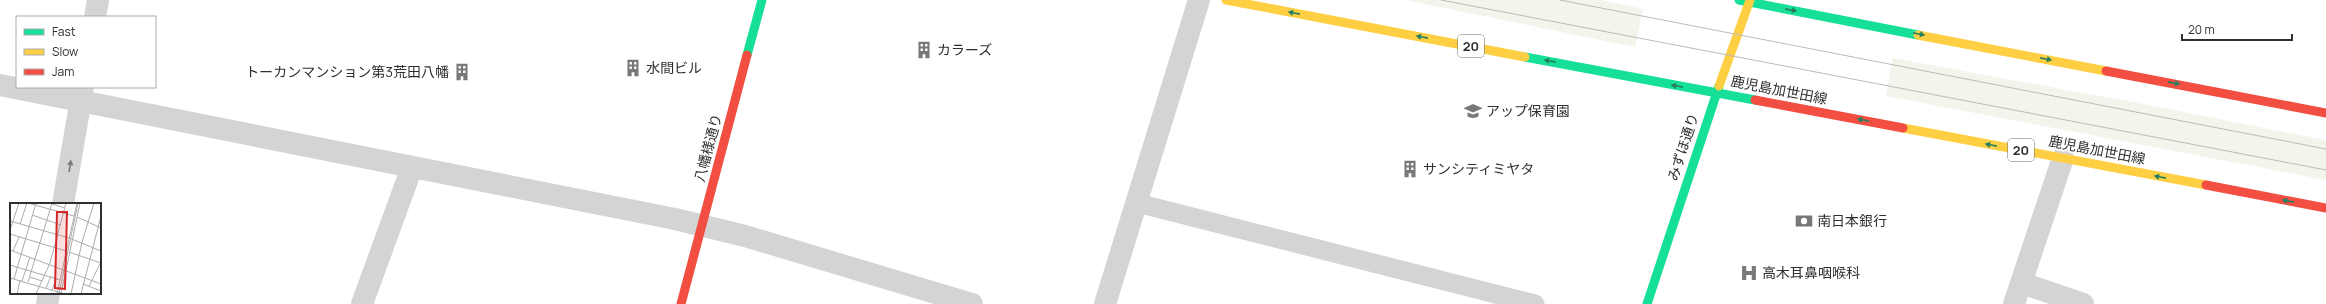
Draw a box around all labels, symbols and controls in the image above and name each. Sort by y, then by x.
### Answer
one-way arrow [1785,7,1797,13]
one-way arrow [1288,10,1300,16]
legend [16,16,156,88]
scale bar [2182,16,2292,42]
text: 20 m [2188,21,2215,38]
text: Fast [52,23,76,40]
one-way arrow [1912,32,1925,38]
one-way arrow [1416,34,1428,40]
road number: 20 [1458,35,1484,57]
building icon: カラーズ [914,40,934,60]
place label: カラーズ [937,40,992,59]
text: Slow [52,43,78,60]
one-way arrow [2040,56,2052,62]
building icon: 水間ビル [623,58,643,78]
place label: 水間ビル [646,58,702,77]
one-way arrow [1544,58,1556,64]
place label: トーカンマンション第3荒田八幡 [245,62,449,81]
building icon: トーカンマンション第3荒田八幡 [452,62,472,82]
text: Jam [52,63,74,80]
street label: 鹿児島加世田線 [1729,71,1829,108]
one-way arrow [2168,81,2180,87]
one-way arrow [1671,82,1684,88]
school or university icon: アップ保育園 [1463,101,1483,121]
place label: アップ保育園 [1486,101,1570,120]
street label: みずほ通り [1663,111,1702,183]
street label: 八幡様通り [689,112,726,184]
one-way arrow [1857,117,1869,123]
street label: 鹿児島加世田線 [2047,131,2147,168]
road number: 20 [2008,139,2034,161]
one-way arrow [1985,141,1997,147]
one-way arrow [67,159,73,172]
building icon: サンシティミヤタ [1400,159,1420,179]
place label: サンシティミヤタ [1423,159,1534,178]
one-way arrow [2154,173,2166,179]
one-way arrow [2282,197,2294,203]
inset map [10,203,101,294]
bank icon: 南日本銀行 [1794,211,1814,231]
place label: 南日本銀行 [1817,211,1887,230]
hospital icon: 高木耳鼻咽喉科 [1739,263,1759,283]
place label: 高木耳鼻咽喉科 [1762,263,1860,282]

